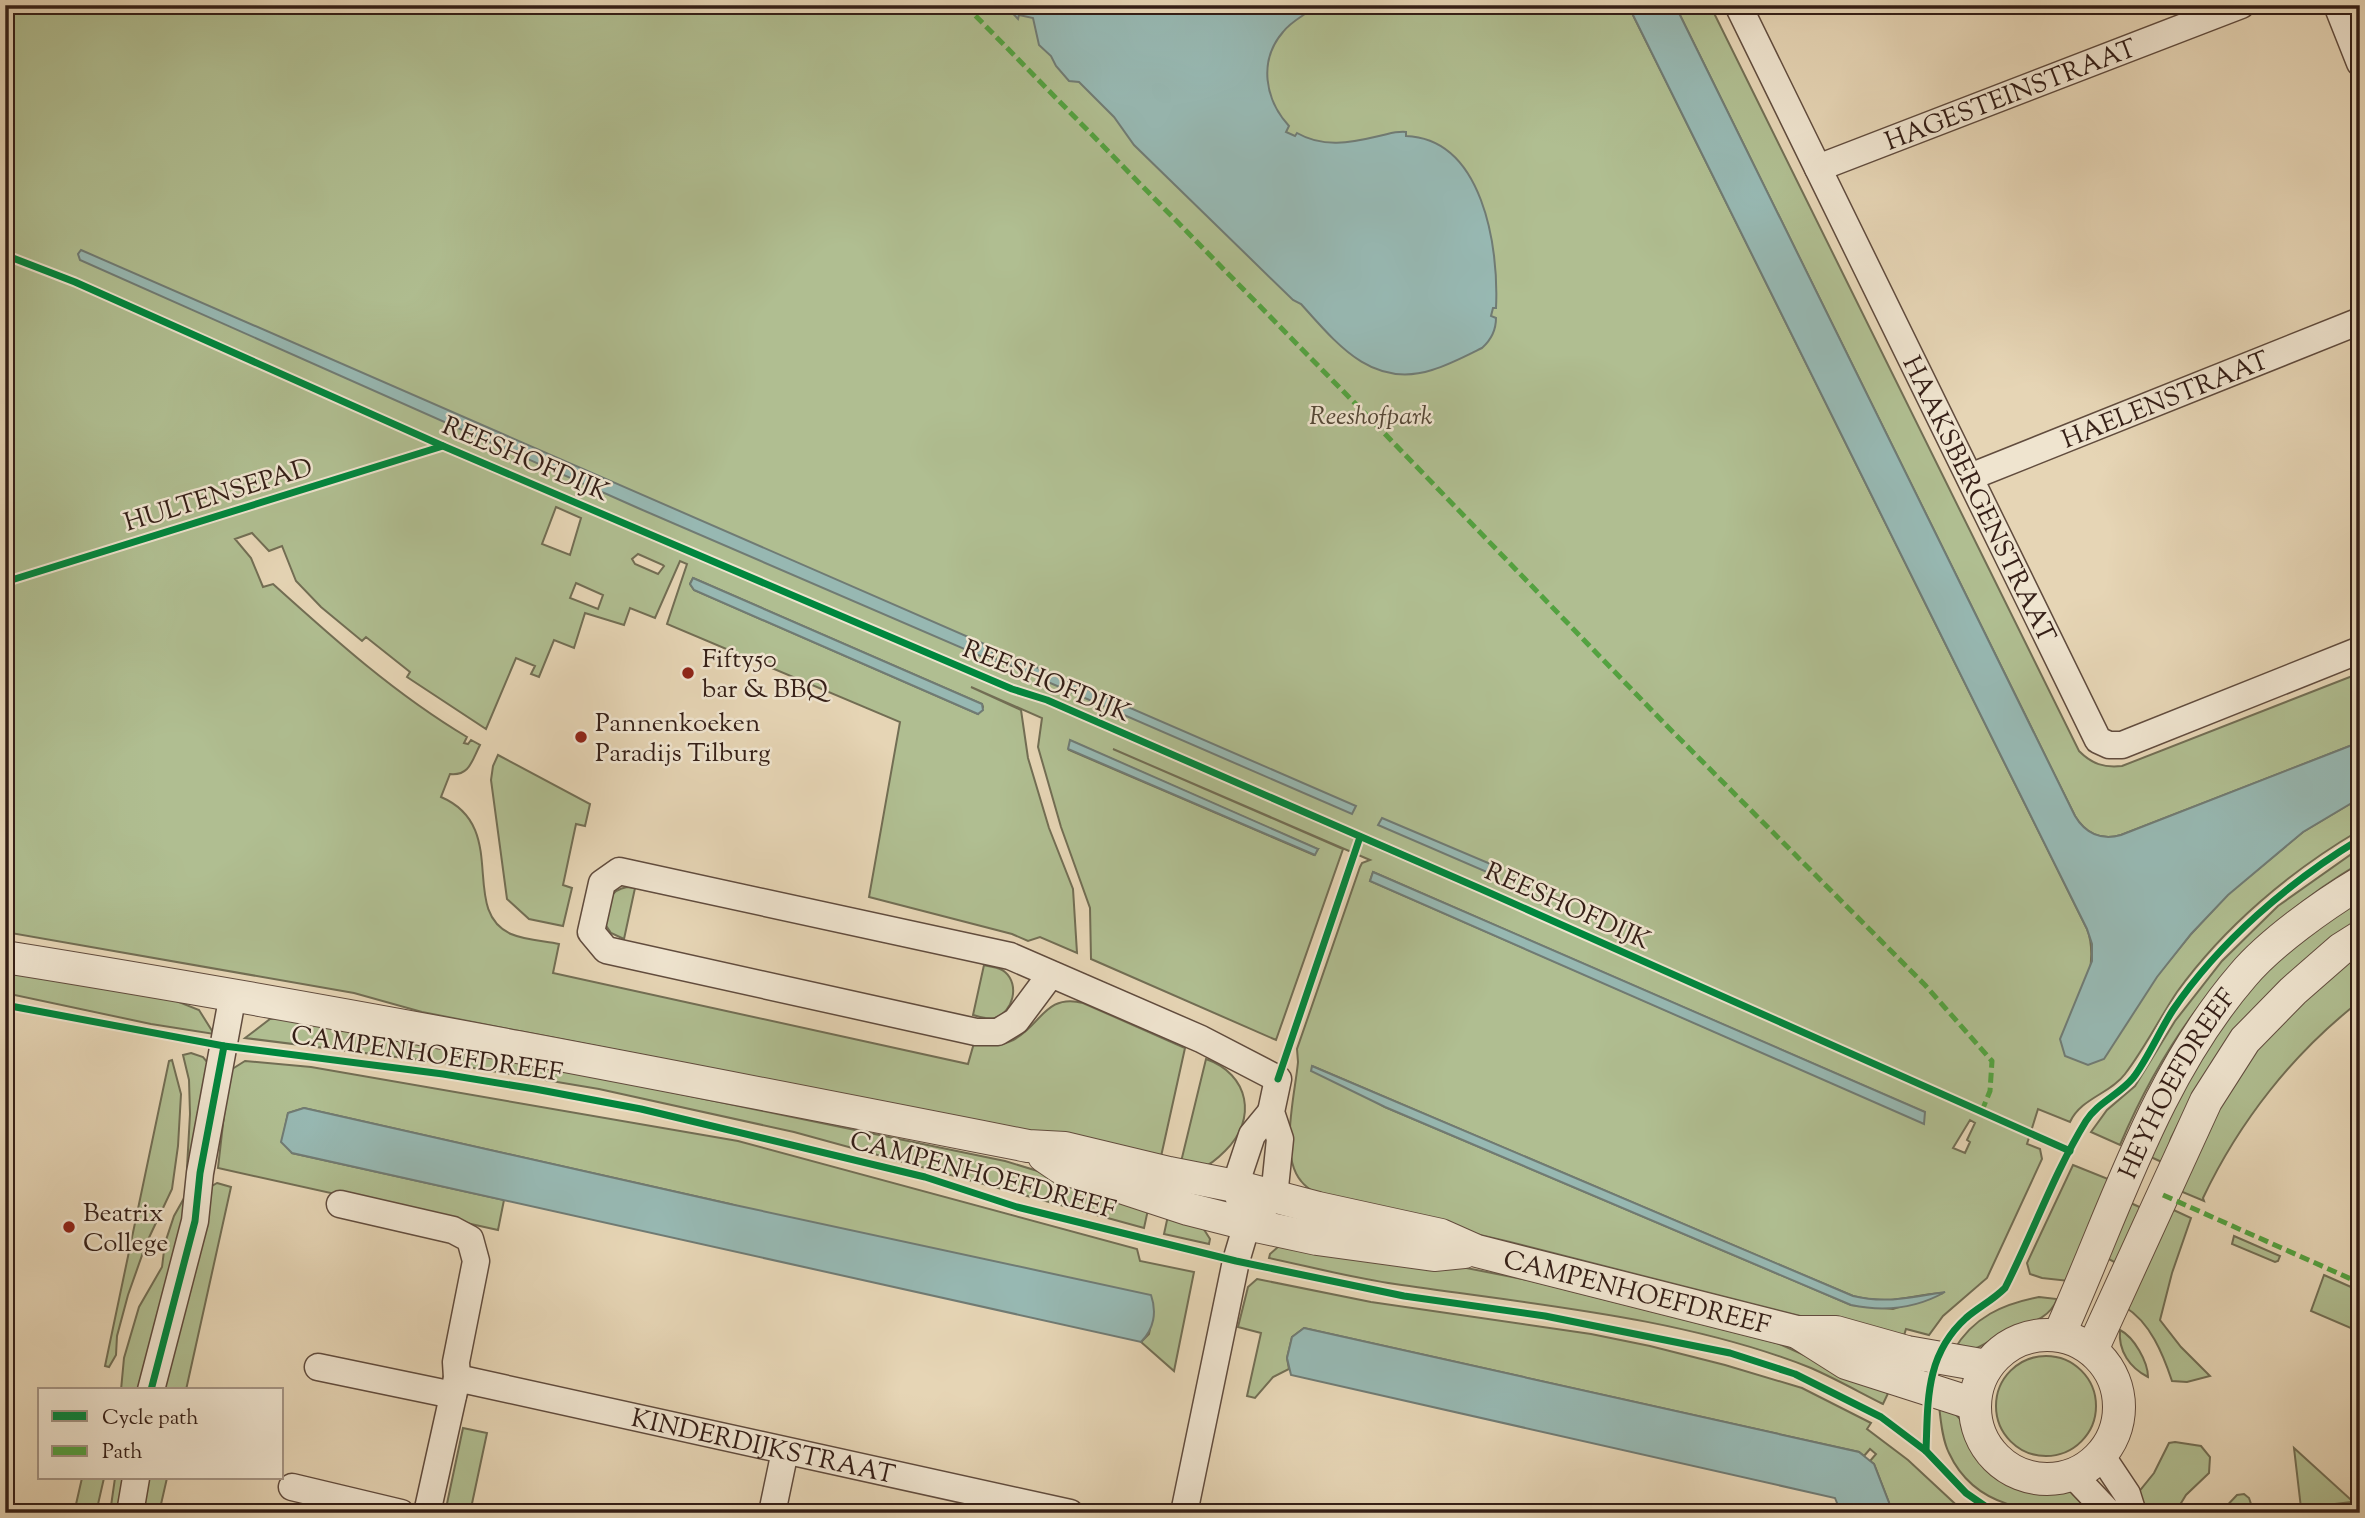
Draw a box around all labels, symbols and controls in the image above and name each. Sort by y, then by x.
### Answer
street label: HAGESTEINSTRAAT [1880,31,2142,162]
street label: HAELENSTRAAT [2057,343,2275,459]
street label: HAAKSBERGENSTRAAT [1892,350,2064,650]
park label: Reeshofpark [1309,399,1433,436]
street label: REESHOFDIJK [436,408,614,512]
street label: HULTENSEPAD [120,450,317,543]
street label: REESHOFDIJK [957,632,1136,733]
place label: Fifty50 bar & BBQ [702,642,831,709]
marker: Fifty50 bar & BBQ [680,665,696,681]
place label: Pannenkoeken Paradijs Tilburg [595,706,771,773]
marker: Pannenkoeken Paradijs Tilburg [573,729,589,745]
street label: REESHOFDIJK [1478,854,1656,960]
street label: HEYHOEFDREEF [2111,982,2246,1185]
street label: CAMPENHOEFDREEF [288,1018,565,1093]
street label: CAMPENHOEFDREEF [845,1123,1119,1230]
place label: Beatrix College [83,1196,168,1263]
marker: Beatrix College [61,1219,77,1235]
street label: CAMPENHOEFDREEF [1499,1242,1774,1346]
legend [38,1388,284,1480]
street label: KINDERDIJKSTRAAT [628,1401,898,1495]
text: Cycle path [102,1404,199,1434]
text: Path [102,1438,143,1468]

